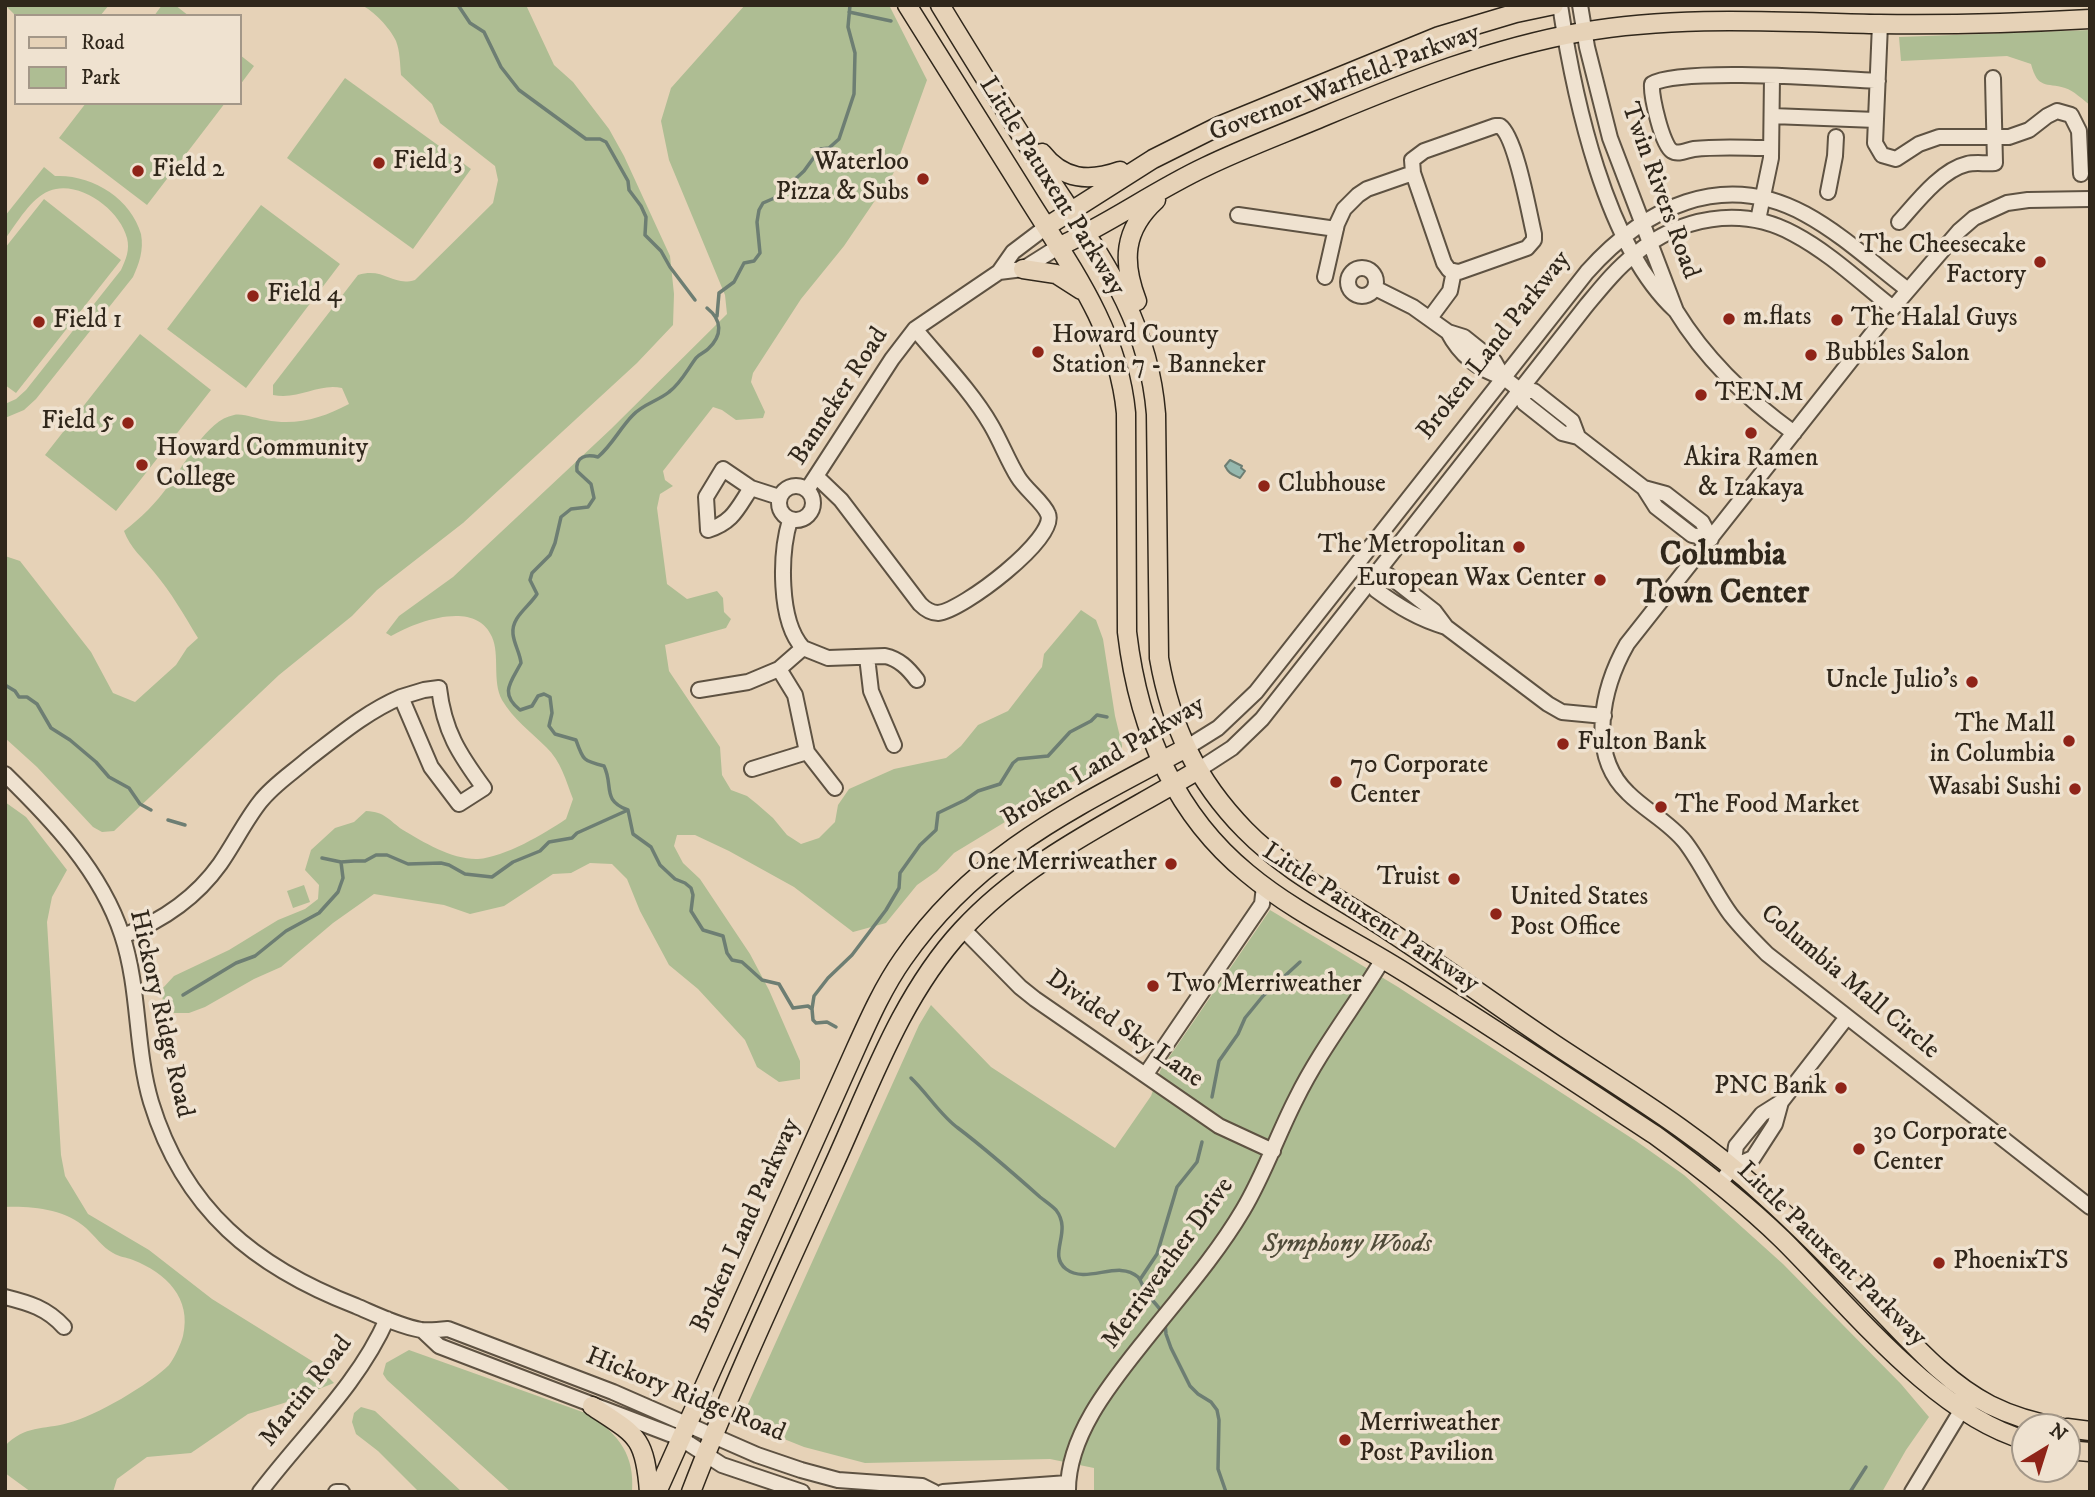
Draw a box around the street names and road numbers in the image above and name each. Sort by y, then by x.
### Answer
street label: Governor Warfield Parkway [1205,18,1485,150]
street label: Little Patuxent Parkway [971,72,1131,302]
street label: Twin Rivers Road [1613,99,1705,283]
street label: Broken Land Parkway [1411,245,1579,447]
street label: Banneker Road [784,322,896,472]
street label: Broken Land Parkway [997,690,1211,836]
street label: Little Patuxent Parkway [1256,837,1484,1001]
street label: Columbia Mall Circle [1753,899,1945,1067]
street label: Hickory Ridge Road [121,907,199,1121]
street label: Divided Sky Lane [1039,964,1209,1096]
street label: Broken Land Parkway [686,1114,808,1338]
street label: Little Patuxent Parkway [1729,1156,1933,1354]
street label: Merriweather Drive [1096,1172,1242,1356]
street label: Martin Road [254,1330,360,1454]
street label: Hickory Ridge Road [581,1342,789,1450]

